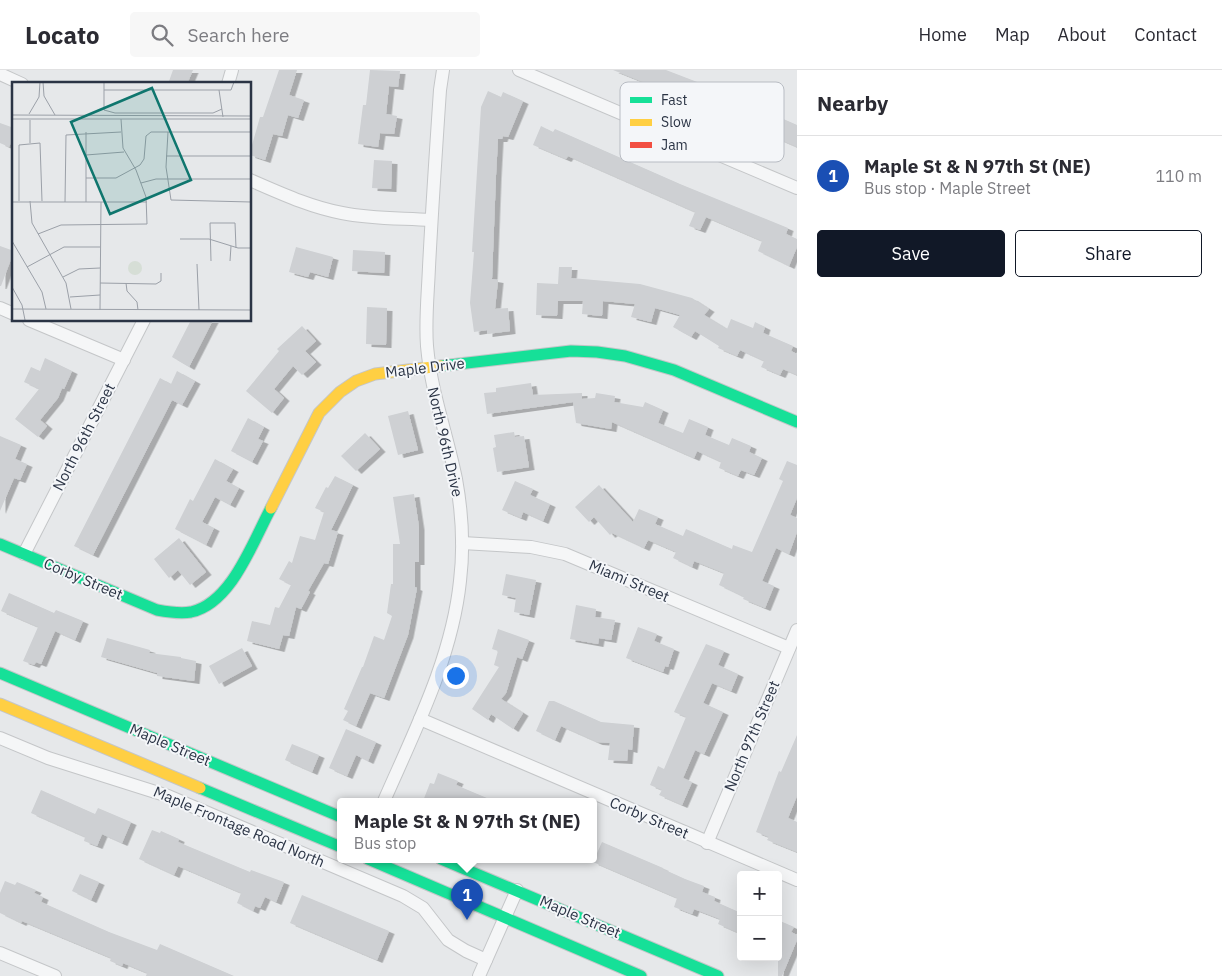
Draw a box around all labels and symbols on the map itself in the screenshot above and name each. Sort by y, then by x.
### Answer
inset map [12,82,251,321]
legend [620,82,784,162]
text: Fast [661,91,687,109]
text: Slow [661,113,692,131]
text: Jam [661,136,688,154]
street label: Maple Drive [384,353,466,382]
street label: North 96th Street [48,380,119,494]
street label: North 96th Drive [424,385,467,499]
street label: Corby Street [41,553,126,604]
street label: Miami Street [586,555,672,606]
your location [443,663,469,689]
street label: North 97th Street [720,678,783,794]
street label: Maple Street [127,719,213,770]
street label: Maple Frontage Road North [151,782,328,871]
street label: Corby Street [607,792,692,843]
pin: 1 [451,879,483,920]
street label: Maple Street [537,891,623,942]

